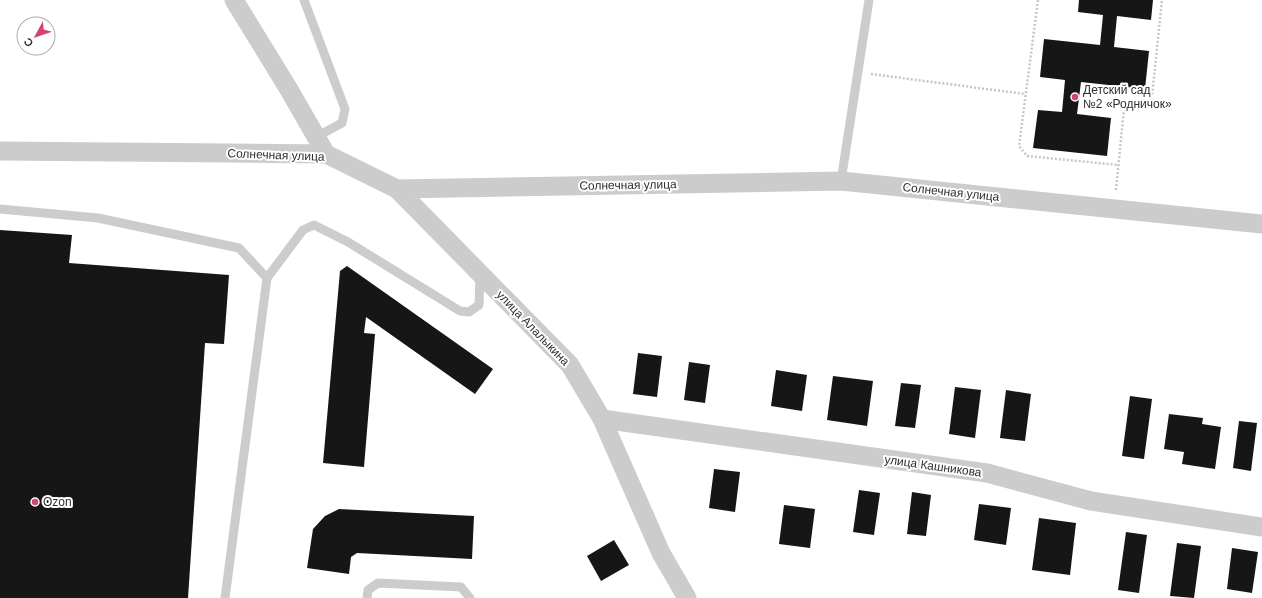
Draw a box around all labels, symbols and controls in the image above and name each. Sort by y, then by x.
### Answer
north arrow [16,16,56,56]
text: С [21,35,35,49]
place label: Детский сад №2 «Родничок» [1083,83,1172,111]
marker: Детский сад №2 «Родничок» [1070,92,1080,102]
street label: Солнечная улица [227,146,325,164]
street label: Солнечная улица [579,177,677,193]
street label: Солнечная улица [902,180,1000,204]
street label: улица Алалыкина [494,288,573,369]
street label: улица Кашникова [884,452,983,480]
place label: Ozon [43,495,72,509]
marker: Ozon [30,497,40,507]

